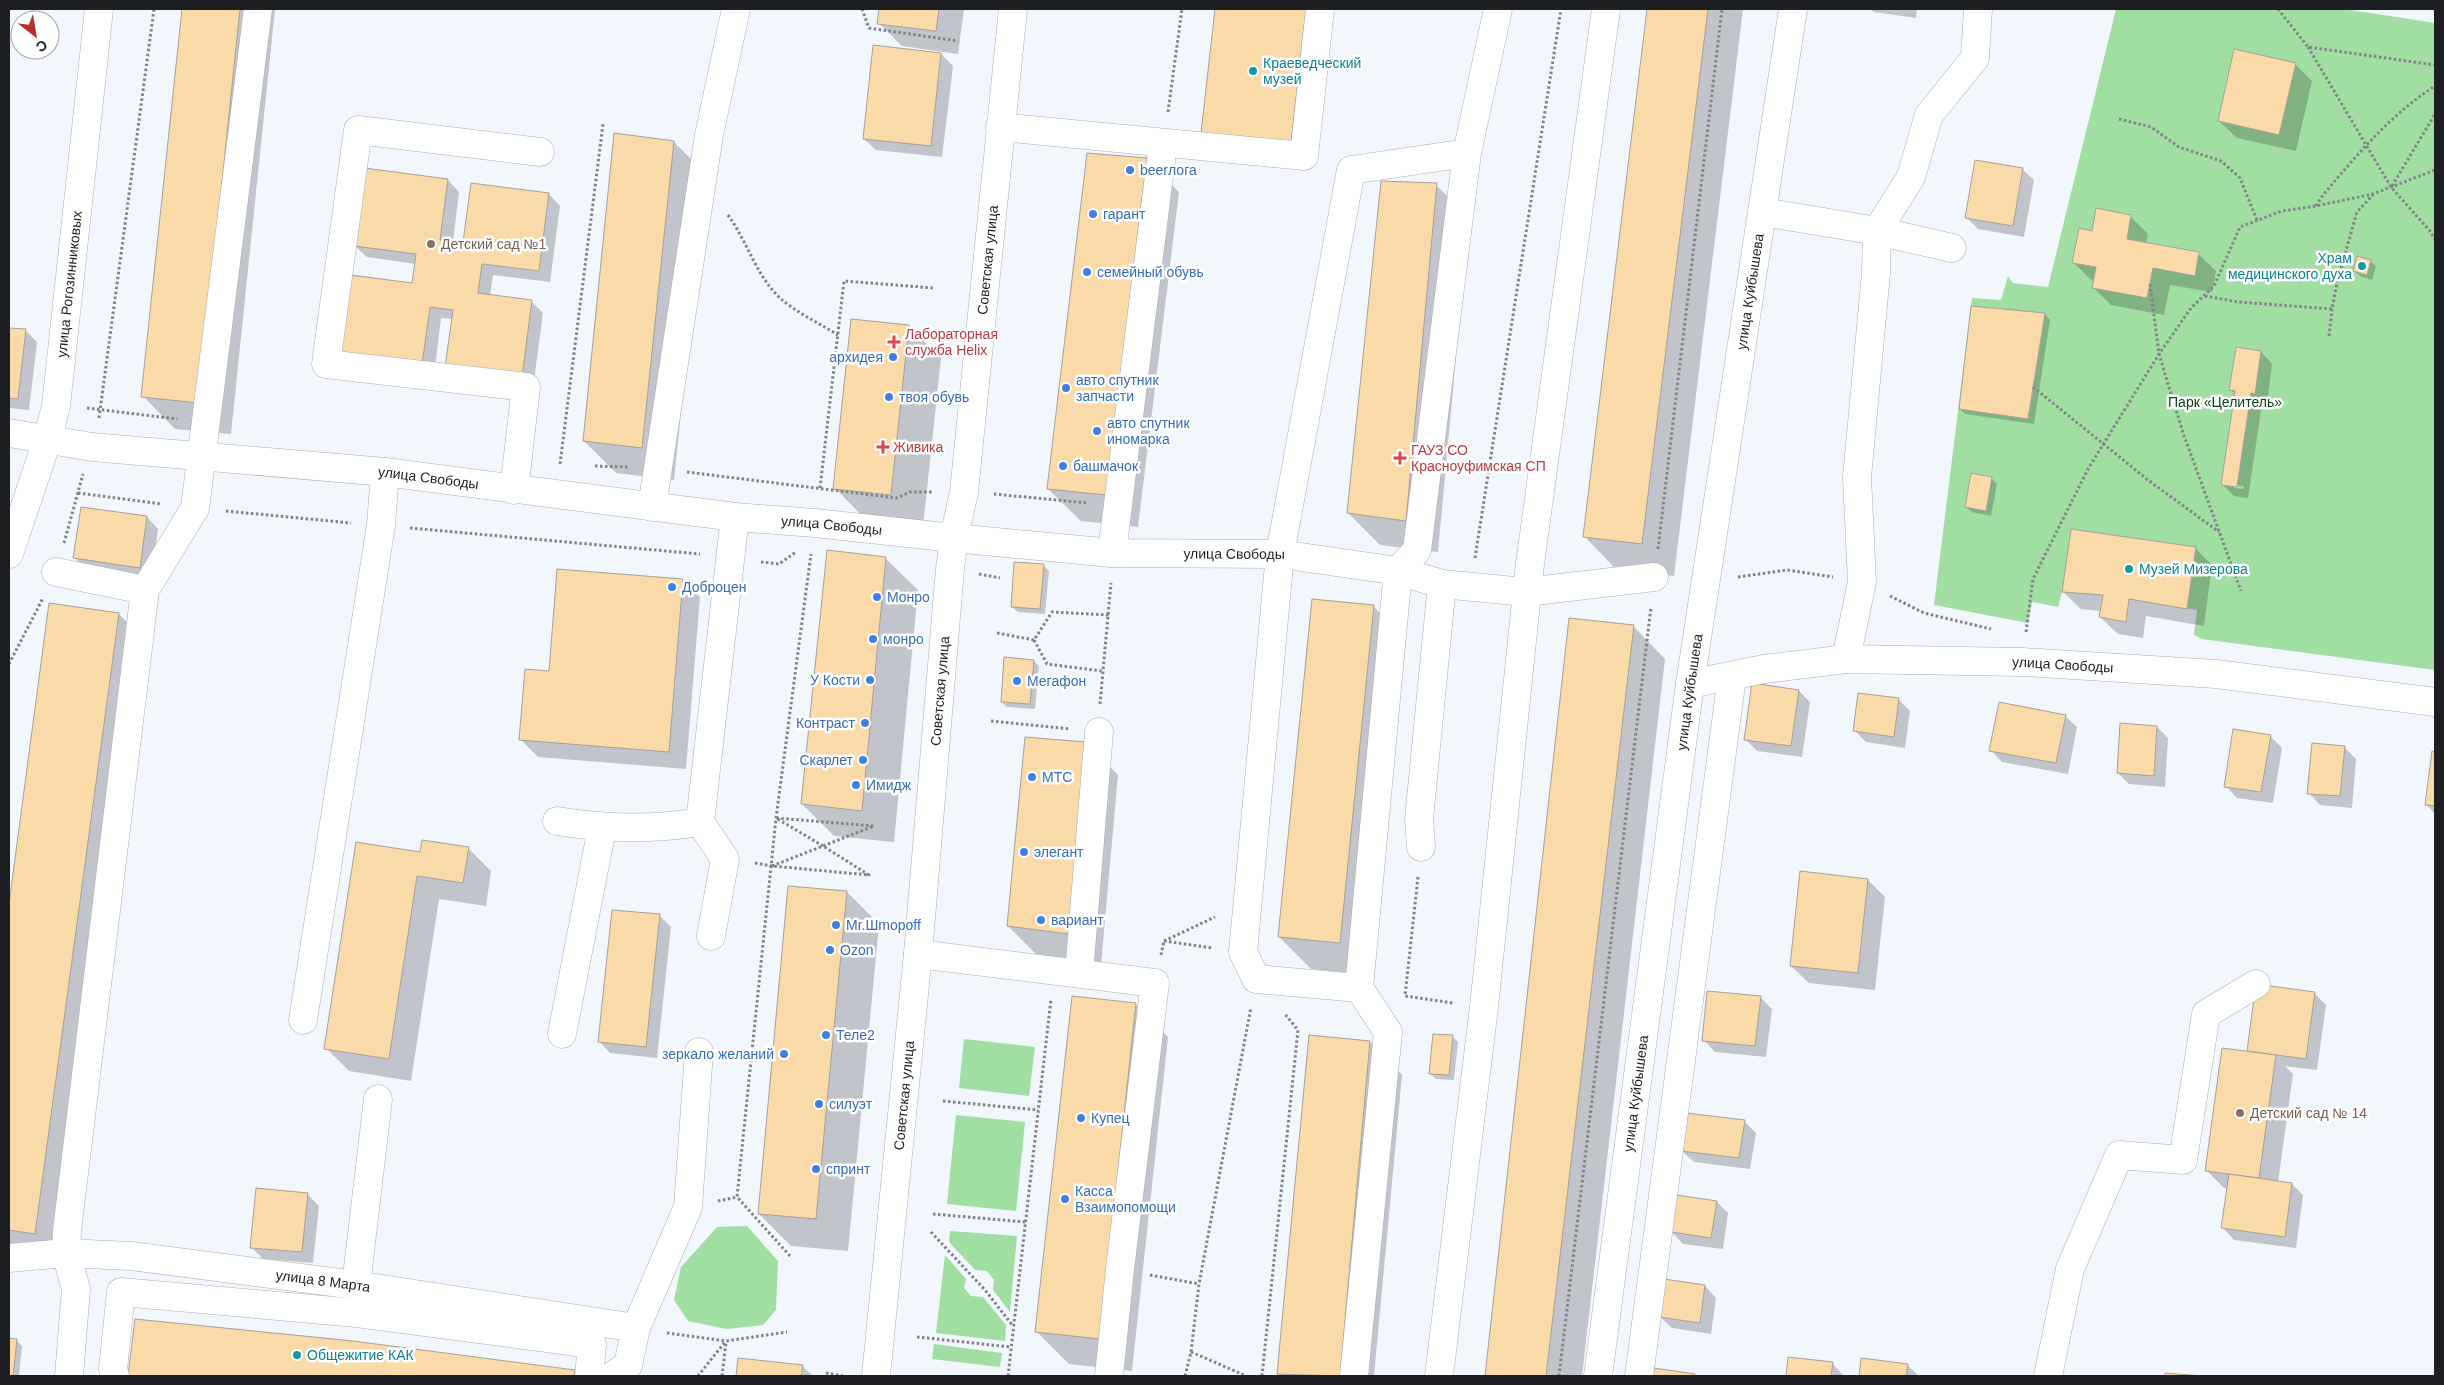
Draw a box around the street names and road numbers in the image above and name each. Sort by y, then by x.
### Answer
street label: Советская улица [974,204,1001,315]
street label: улица Рогозинниковых [53,210,85,358]
street label: улица Куйбышева [1733,232,1767,351]
street label: улица Свободы [377,463,480,492]
street label: улица Свободы [780,512,883,538]
street label: улица Свободы [1183,545,1285,562]
street label: улица Куйбышева [1673,632,1706,751]
street label: Советская улица [927,635,952,746]
street label: улица Свободы [2012,654,2114,676]
street label: улица Куйбышева [1620,1034,1651,1153]
street label: Советская улица [891,1040,917,1151]
street label: улица 8 Марта [275,1267,372,1295]

